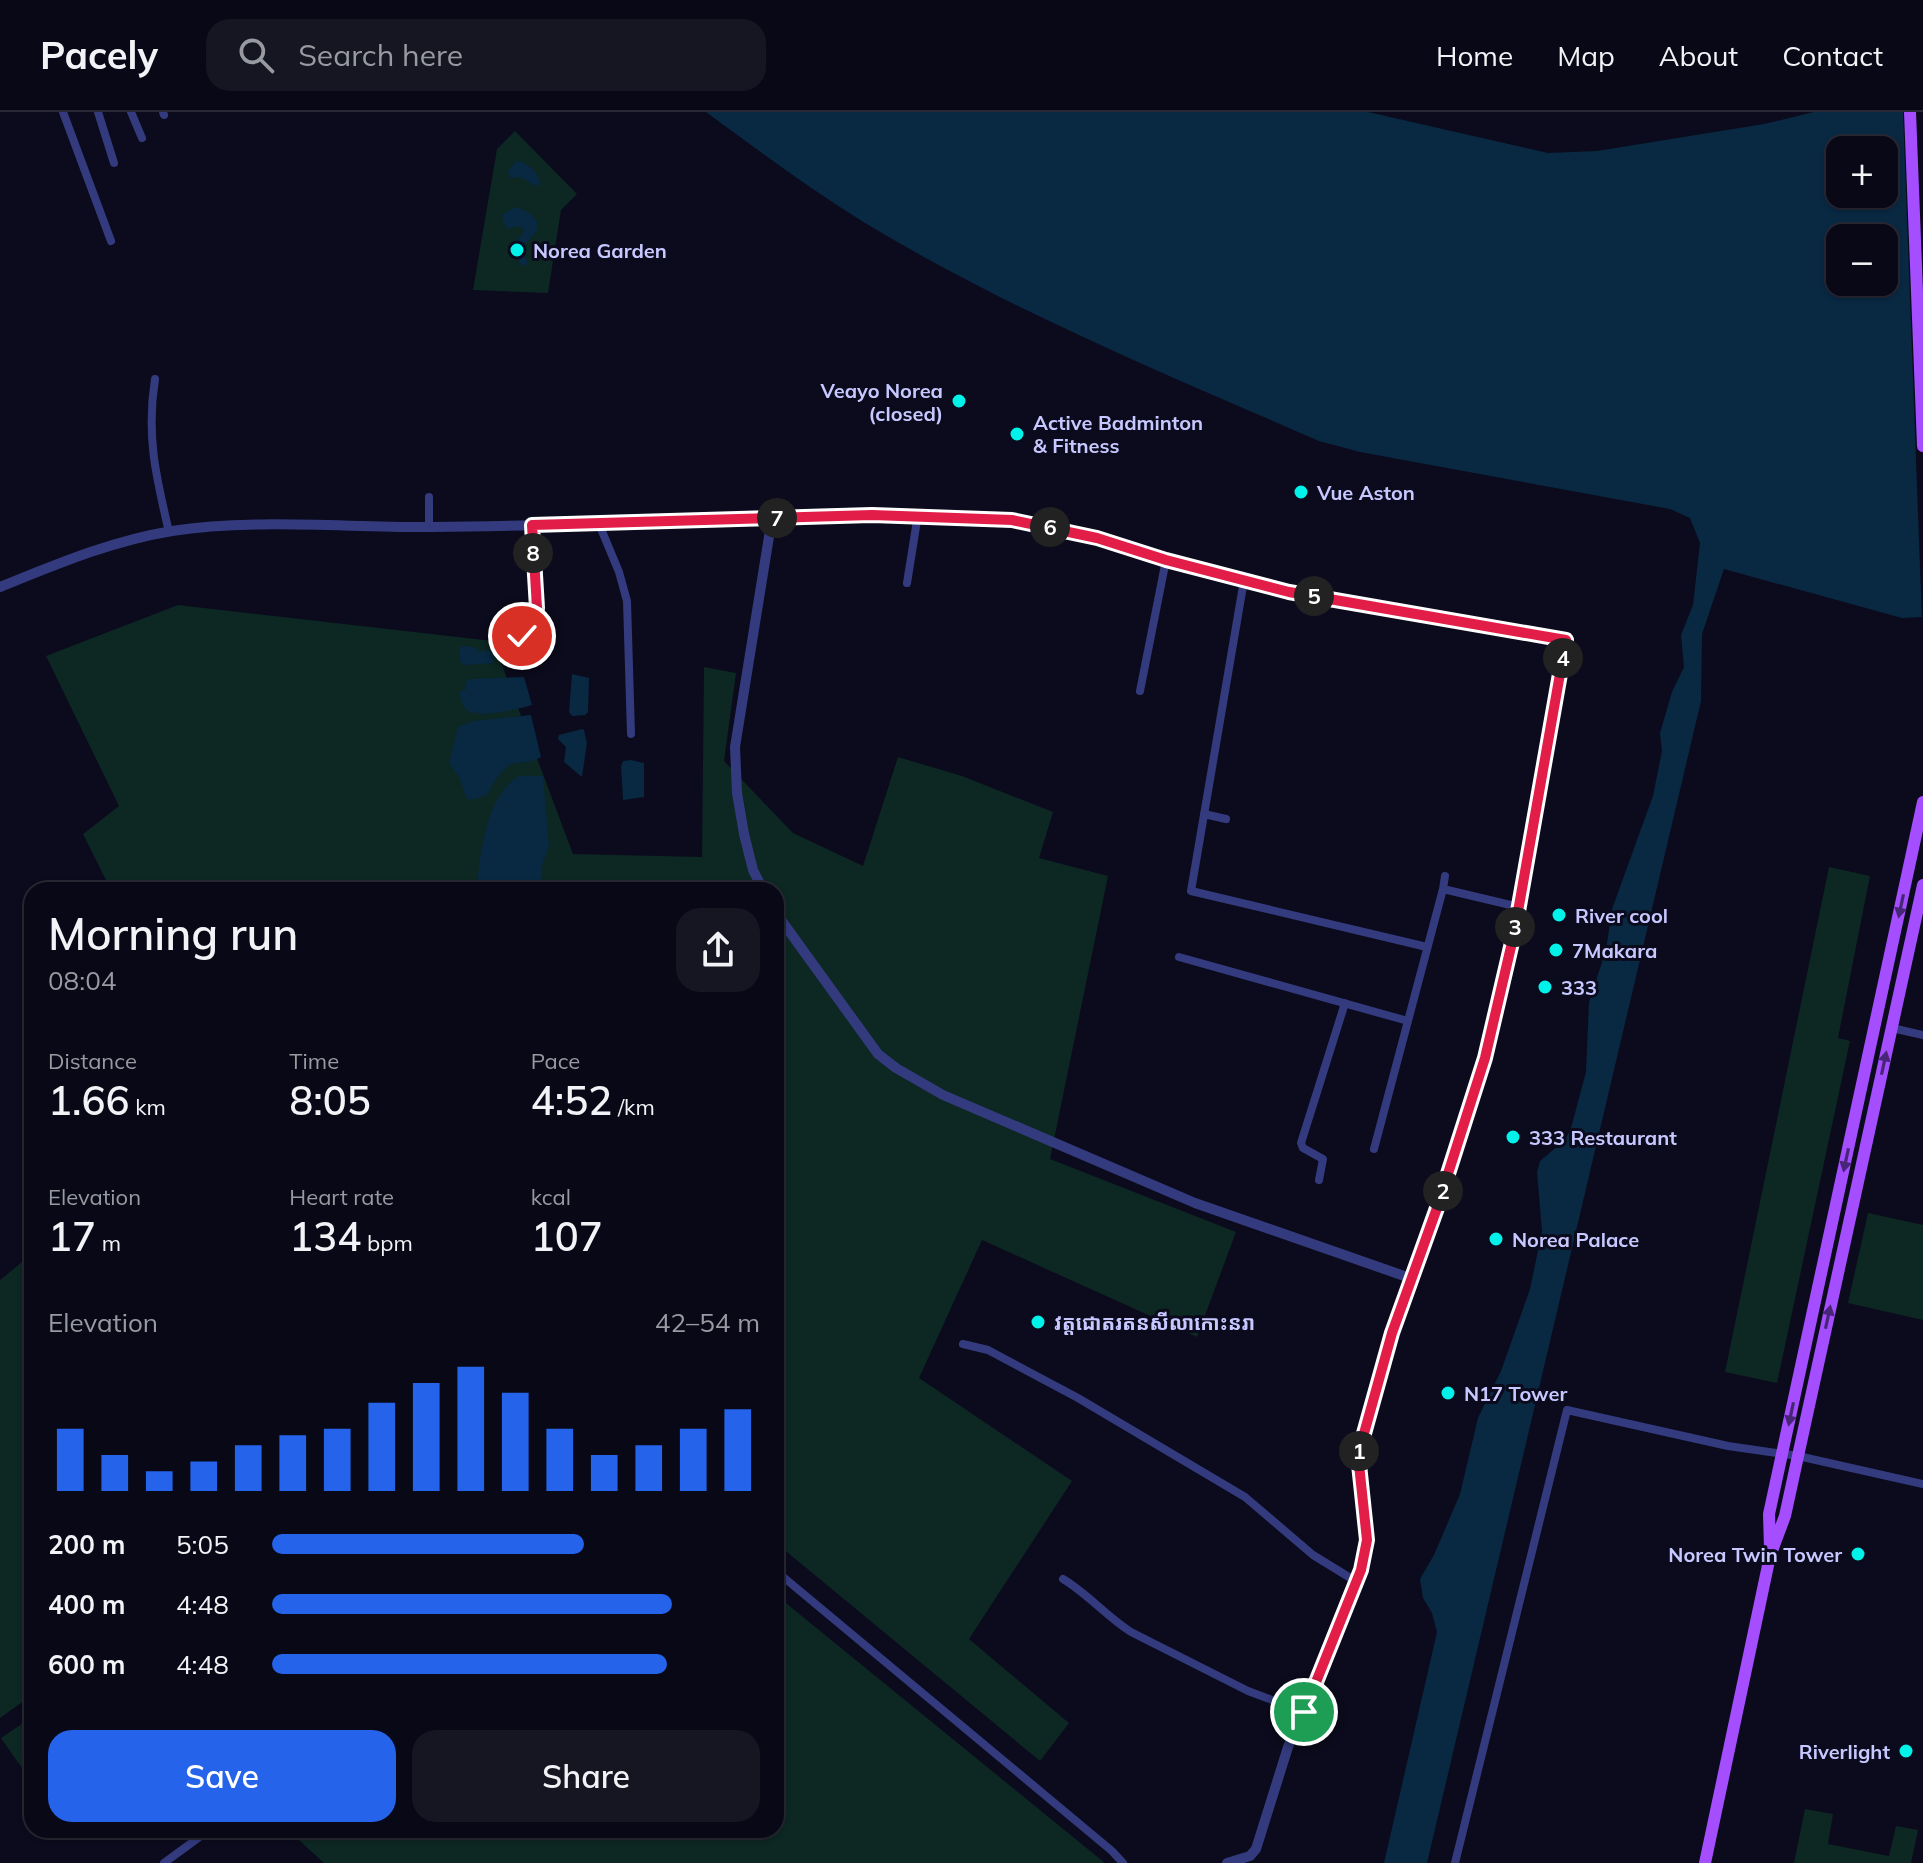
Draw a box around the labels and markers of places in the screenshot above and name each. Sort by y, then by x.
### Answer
place label: Norea Garden [533,238,667,263]
marker: Norea Garden [508,241,526,259]
place label: Veayo Norea (closed) [820,378,943,426]
marker: Veayo Norea (closed) [950,392,968,410]
place label: Active Badminton & Fitness [1033,410,1203,458]
marker: Active Badminton & Fitness [1008,425,1026,443]
place label: Vue Aston [1316,480,1415,505]
marker: Vue Aston [1292,483,1310,501]
pin: 7 [757,498,797,538]
pin: 6 [1030,507,1070,547]
pin: 8 [513,533,553,573]
pin: 5 [1294,576,1334,616]
pin [488,602,556,670]
pin: 4 [1543,638,1583,678]
place label: River cool [1575,903,1668,928]
marker: River cool [1550,906,1568,924]
pin: 3 [1495,907,1535,947]
place label: 7Makara [1572,938,1657,963]
marker: 7Makara [1547,941,1565,959]
place label: 333 [1561,975,1597,1000]
marker: 333 [1536,978,1554,996]
place label: 333 Restaurant [1529,1125,1677,1150]
marker: 333 Restaurant [1504,1128,1522,1146]
pin: 2 [1423,1171,1463,1211]
place label: Norea Palace [1512,1227,1639,1252]
marker: Norea Palace [1487,1230,1505,1248]
place label: វត្តជោតរតនសីលាកោះនរា [1054,1310,1255,1335]
marker: វត្តជោតរតនសីលាកោះនរា [1029,1313,1047,1331]
place label: N17 Tower [1464,1381,1567,1406]
marker: N17 Tower [1439,1384,1457,1402]
pin: 1 [1339,1431,1379,1471]
place label: Norea Twin Tower [1668,1542,1842,1567]
marker: Norea Twin Tower [1849,1545,1867,1563]
pin [1270,1678,1338,1746]
place label: Riverlight [1799,1739,1890,1764]
marker: Riverlight [1897,1742,1915,1760]

